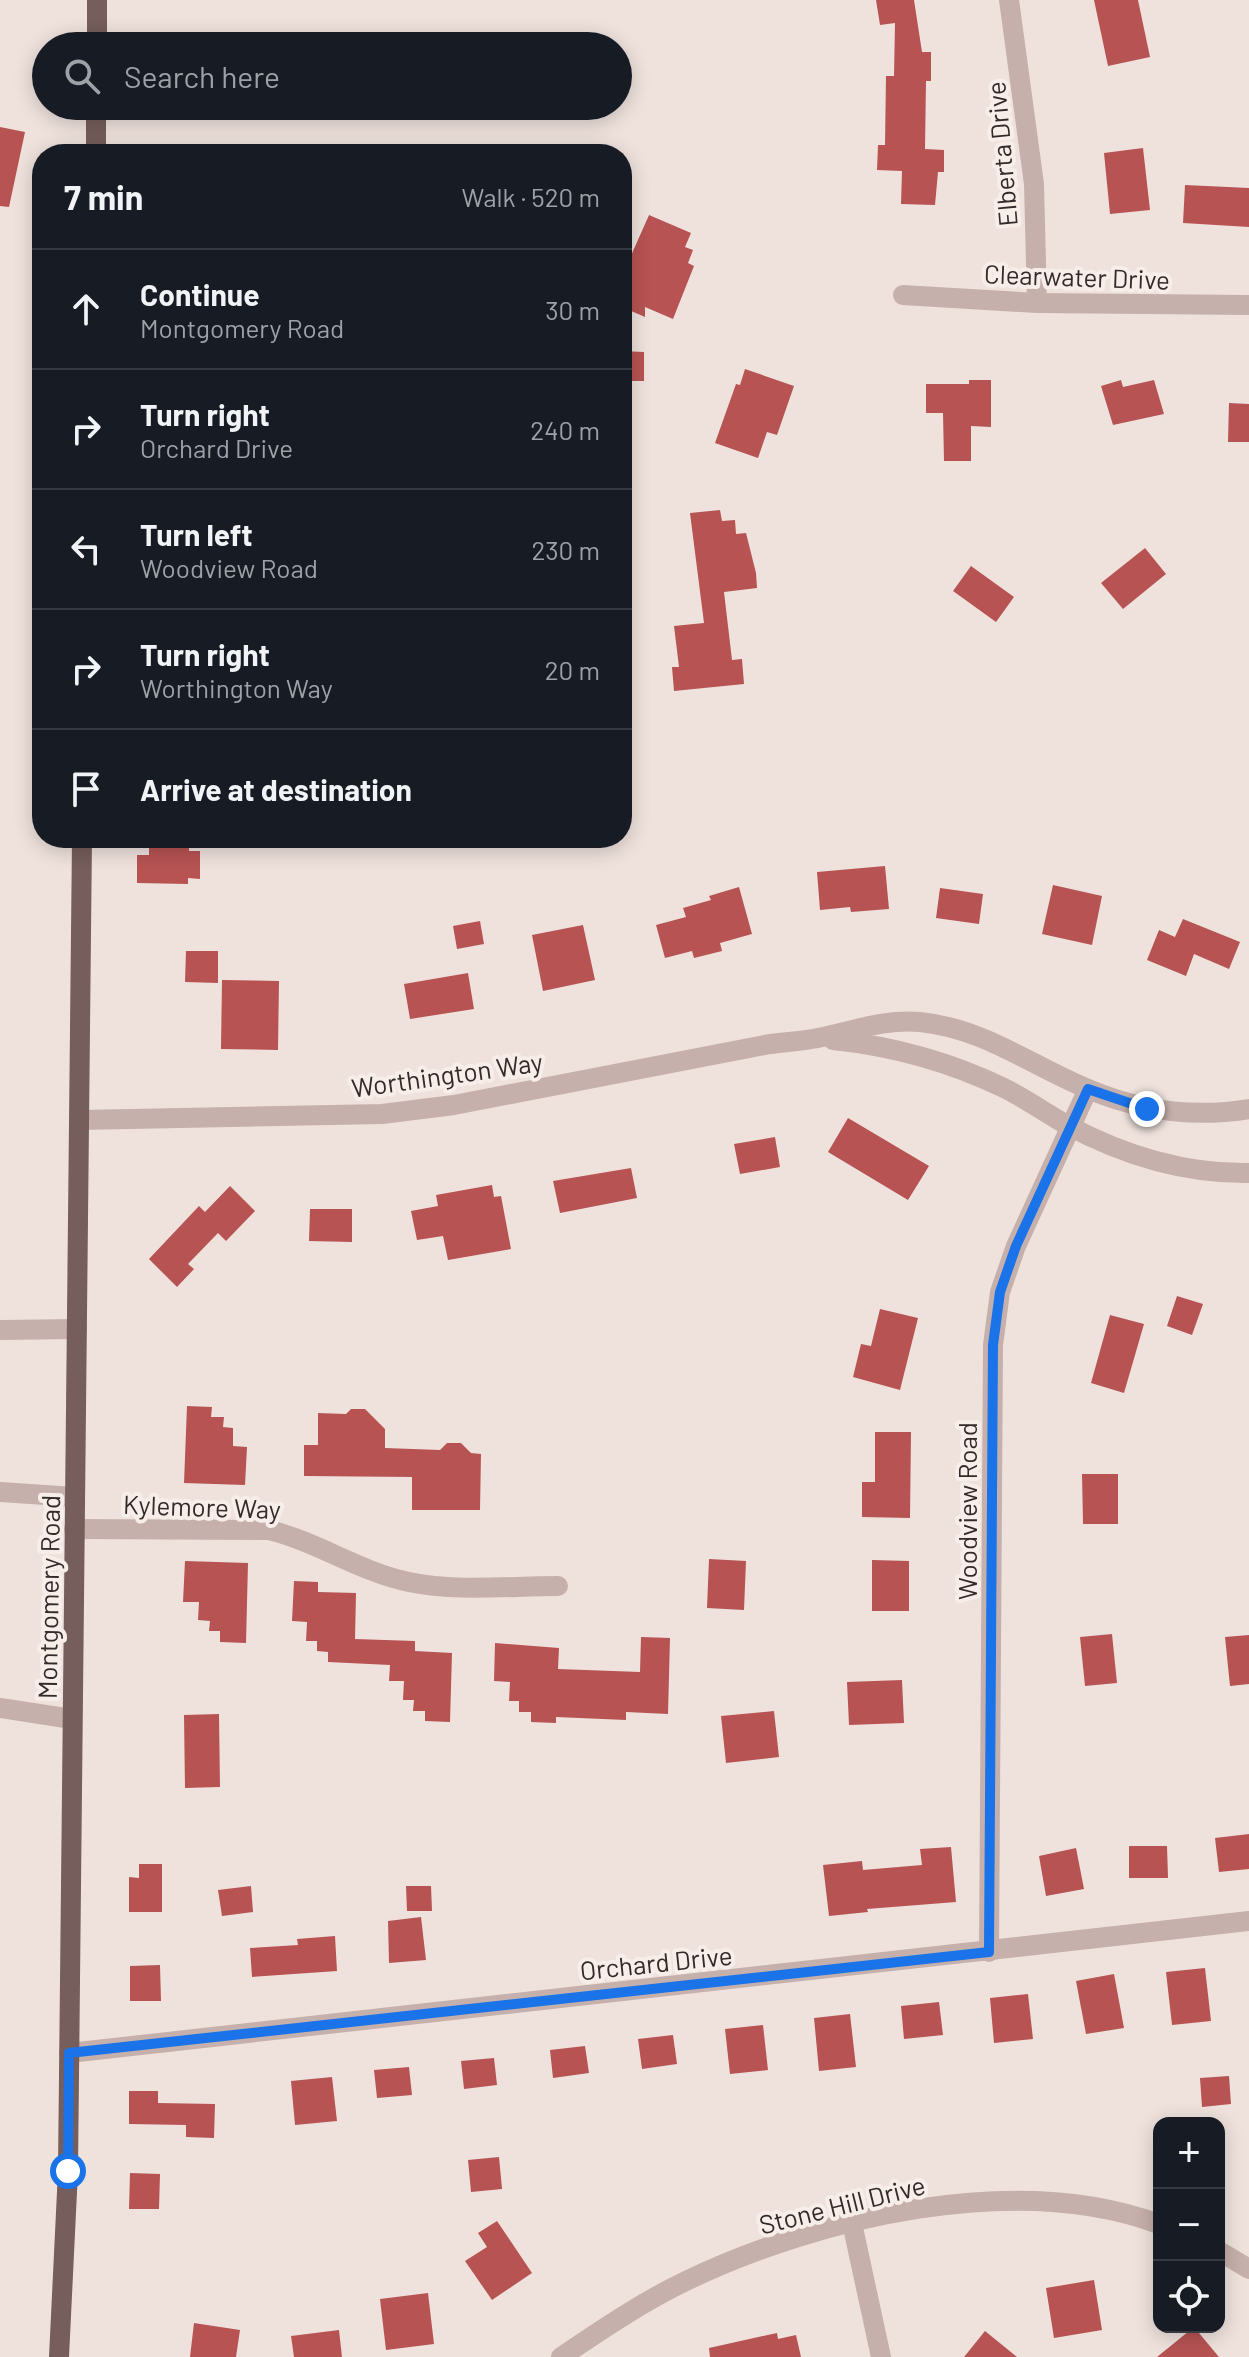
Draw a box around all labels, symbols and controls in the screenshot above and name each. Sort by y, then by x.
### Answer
search box [32,32,632,120]
icon: search [60,54,104,98]
text: Search here [124,58,280,94]
street label: Elberta Drive [979,80,1023,228]
text: 7 min [64,176,143,217]
text: Walk · 520 m [462,181,600,212]
street label: Clearwater Drive [983,257,1171,295]
text: Continue [140,276,260,312]
icon: ahead [64,287,108,331]
text: 30 m [545,294,600,325]
text: Montgomery Road [140,312,344,343]
text: Turn right [140,396,270,432]
icon: right [64,407,108,451]
text: 240 m [530,414,600,445]
text: Orchard Drive [140,432,293,463]
text: Turn left [140,516,253,552]
icon: left [64,527,108,571]
text: 230 m [531,534,600,565]
text: Woodview Road [140,552,318,583]
text: Turn right [140,636,270,672]
icon: right [64,647,108,691]
text: 20 m [545,654,600,685]
text: Worthington Way [140,672,333,703]
icon: arrive [64,767,108,811]
text: Arrive at destination [140,771,412,807]
street label: Worthington Way [349,1045,545,1103]
route end [1129,1091,1165,1127]
street label: Woodview Road [951,1422,982,1600]
street label: Kylemore Way [123,1488,281,1524]
street label: Montgomery Road [31,1495,65,1699]
street label: Orchard Drive [578,1939,734,1985]
map controls [1153,2117,1225,2333]
button: + [1153,2117,1225,2189]
route start [50,2153,86,2189]
street label: Stone Hill Drive [756,2168,928,2240]
button: − [1153,2189,1225,2261]
button: locate [1153,2261,1225,2333]

